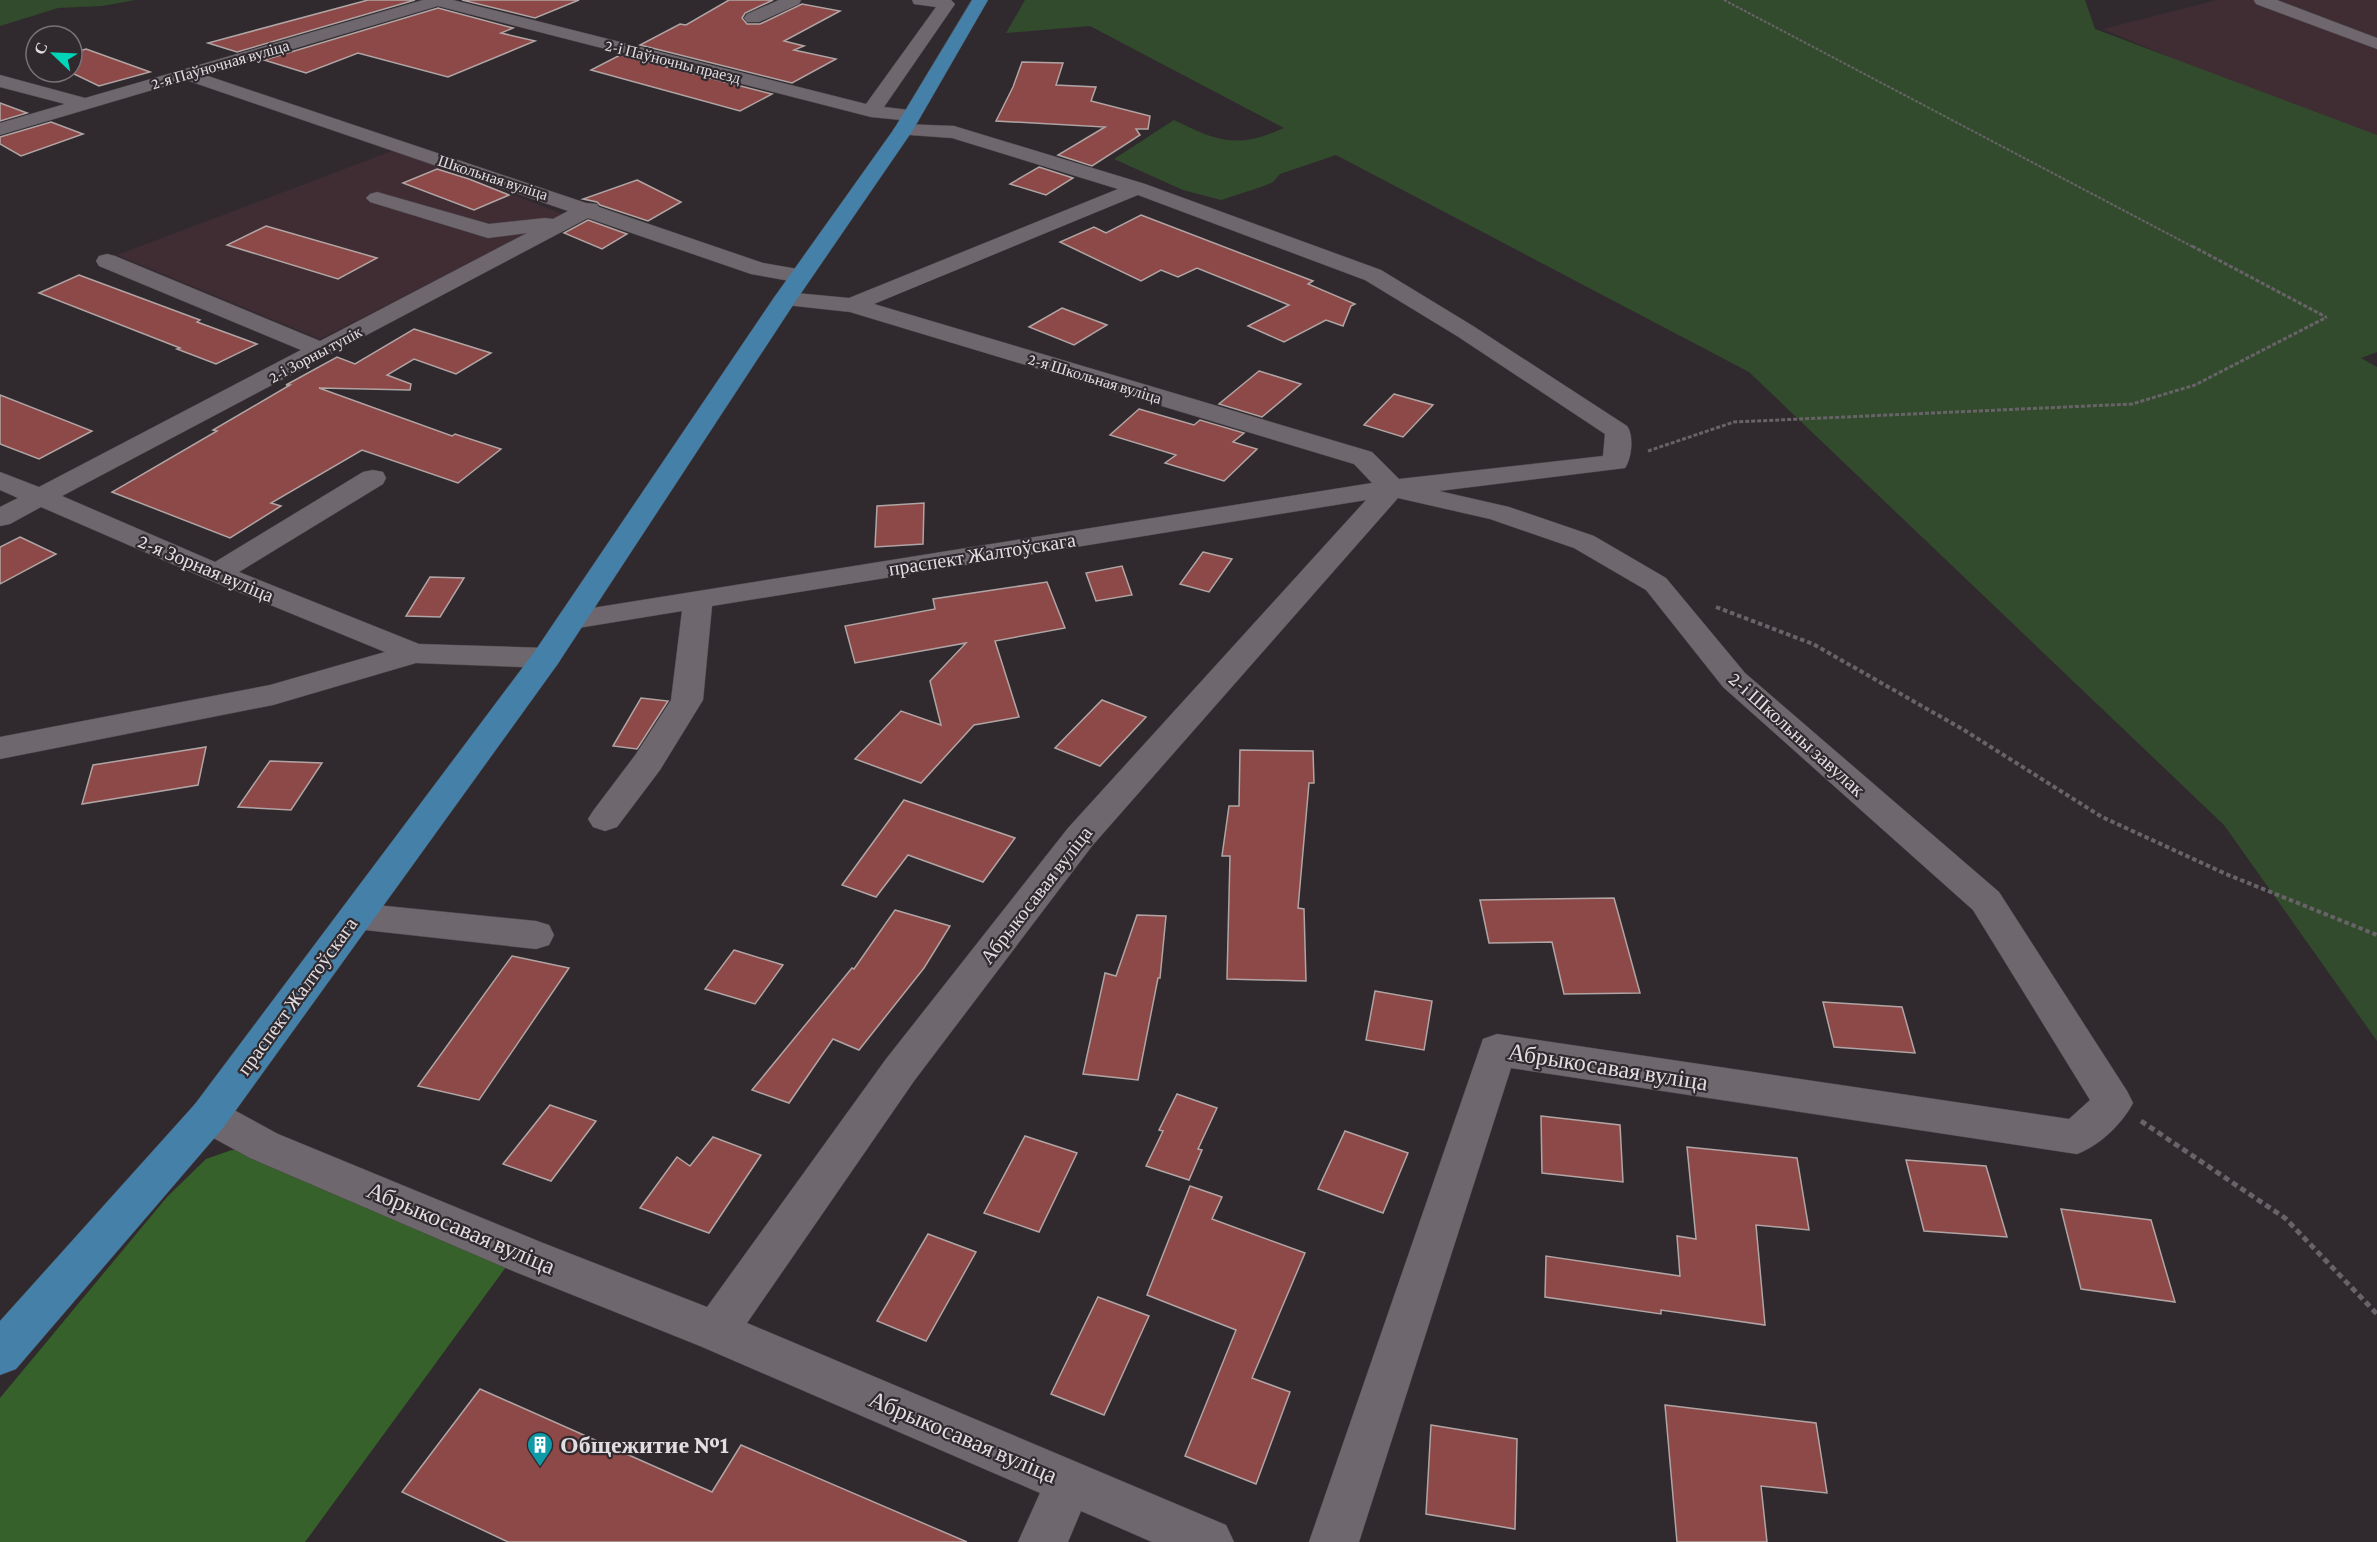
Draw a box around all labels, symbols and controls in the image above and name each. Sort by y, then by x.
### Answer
north arrow [24,24,84,84]
street label: 2-і Паўночны праезд [603,36,742,88]
street label: 2-я Паўночная вуліца [149,37,292,93]
text: С [31,40,51,57]
street label: Школьная вуліца [435,152,550,204]
street label: 2-і Зорны тупік [266,323,365,387]
street label: 2-я Школьная вуліца [1026,350,1164,408]
street label: праспект Жалтоўскага [887,528,1077,581]
street label: 2-я Зорная вуліца [134,529,277,607]
street label: 2-і Школьны завулак [1724,667,1870,802]
street label: Абрыкосавая вуліца [976,822,1097,969]
street label: праспект Жалтоўскага [233,913,362,1080]
street label: Абрыкосавая вуліца [1506,1037,1710,1096]
street label: Абрыкосавая вуліца [363,1176,560,1280]
street label: Абрыкосавая вуліца [865,1385,1062,1489]
building icon: Общежитие №1 [525,1430,555,1468]
place label: Общежитие №1 [560,1431,729,1458]

